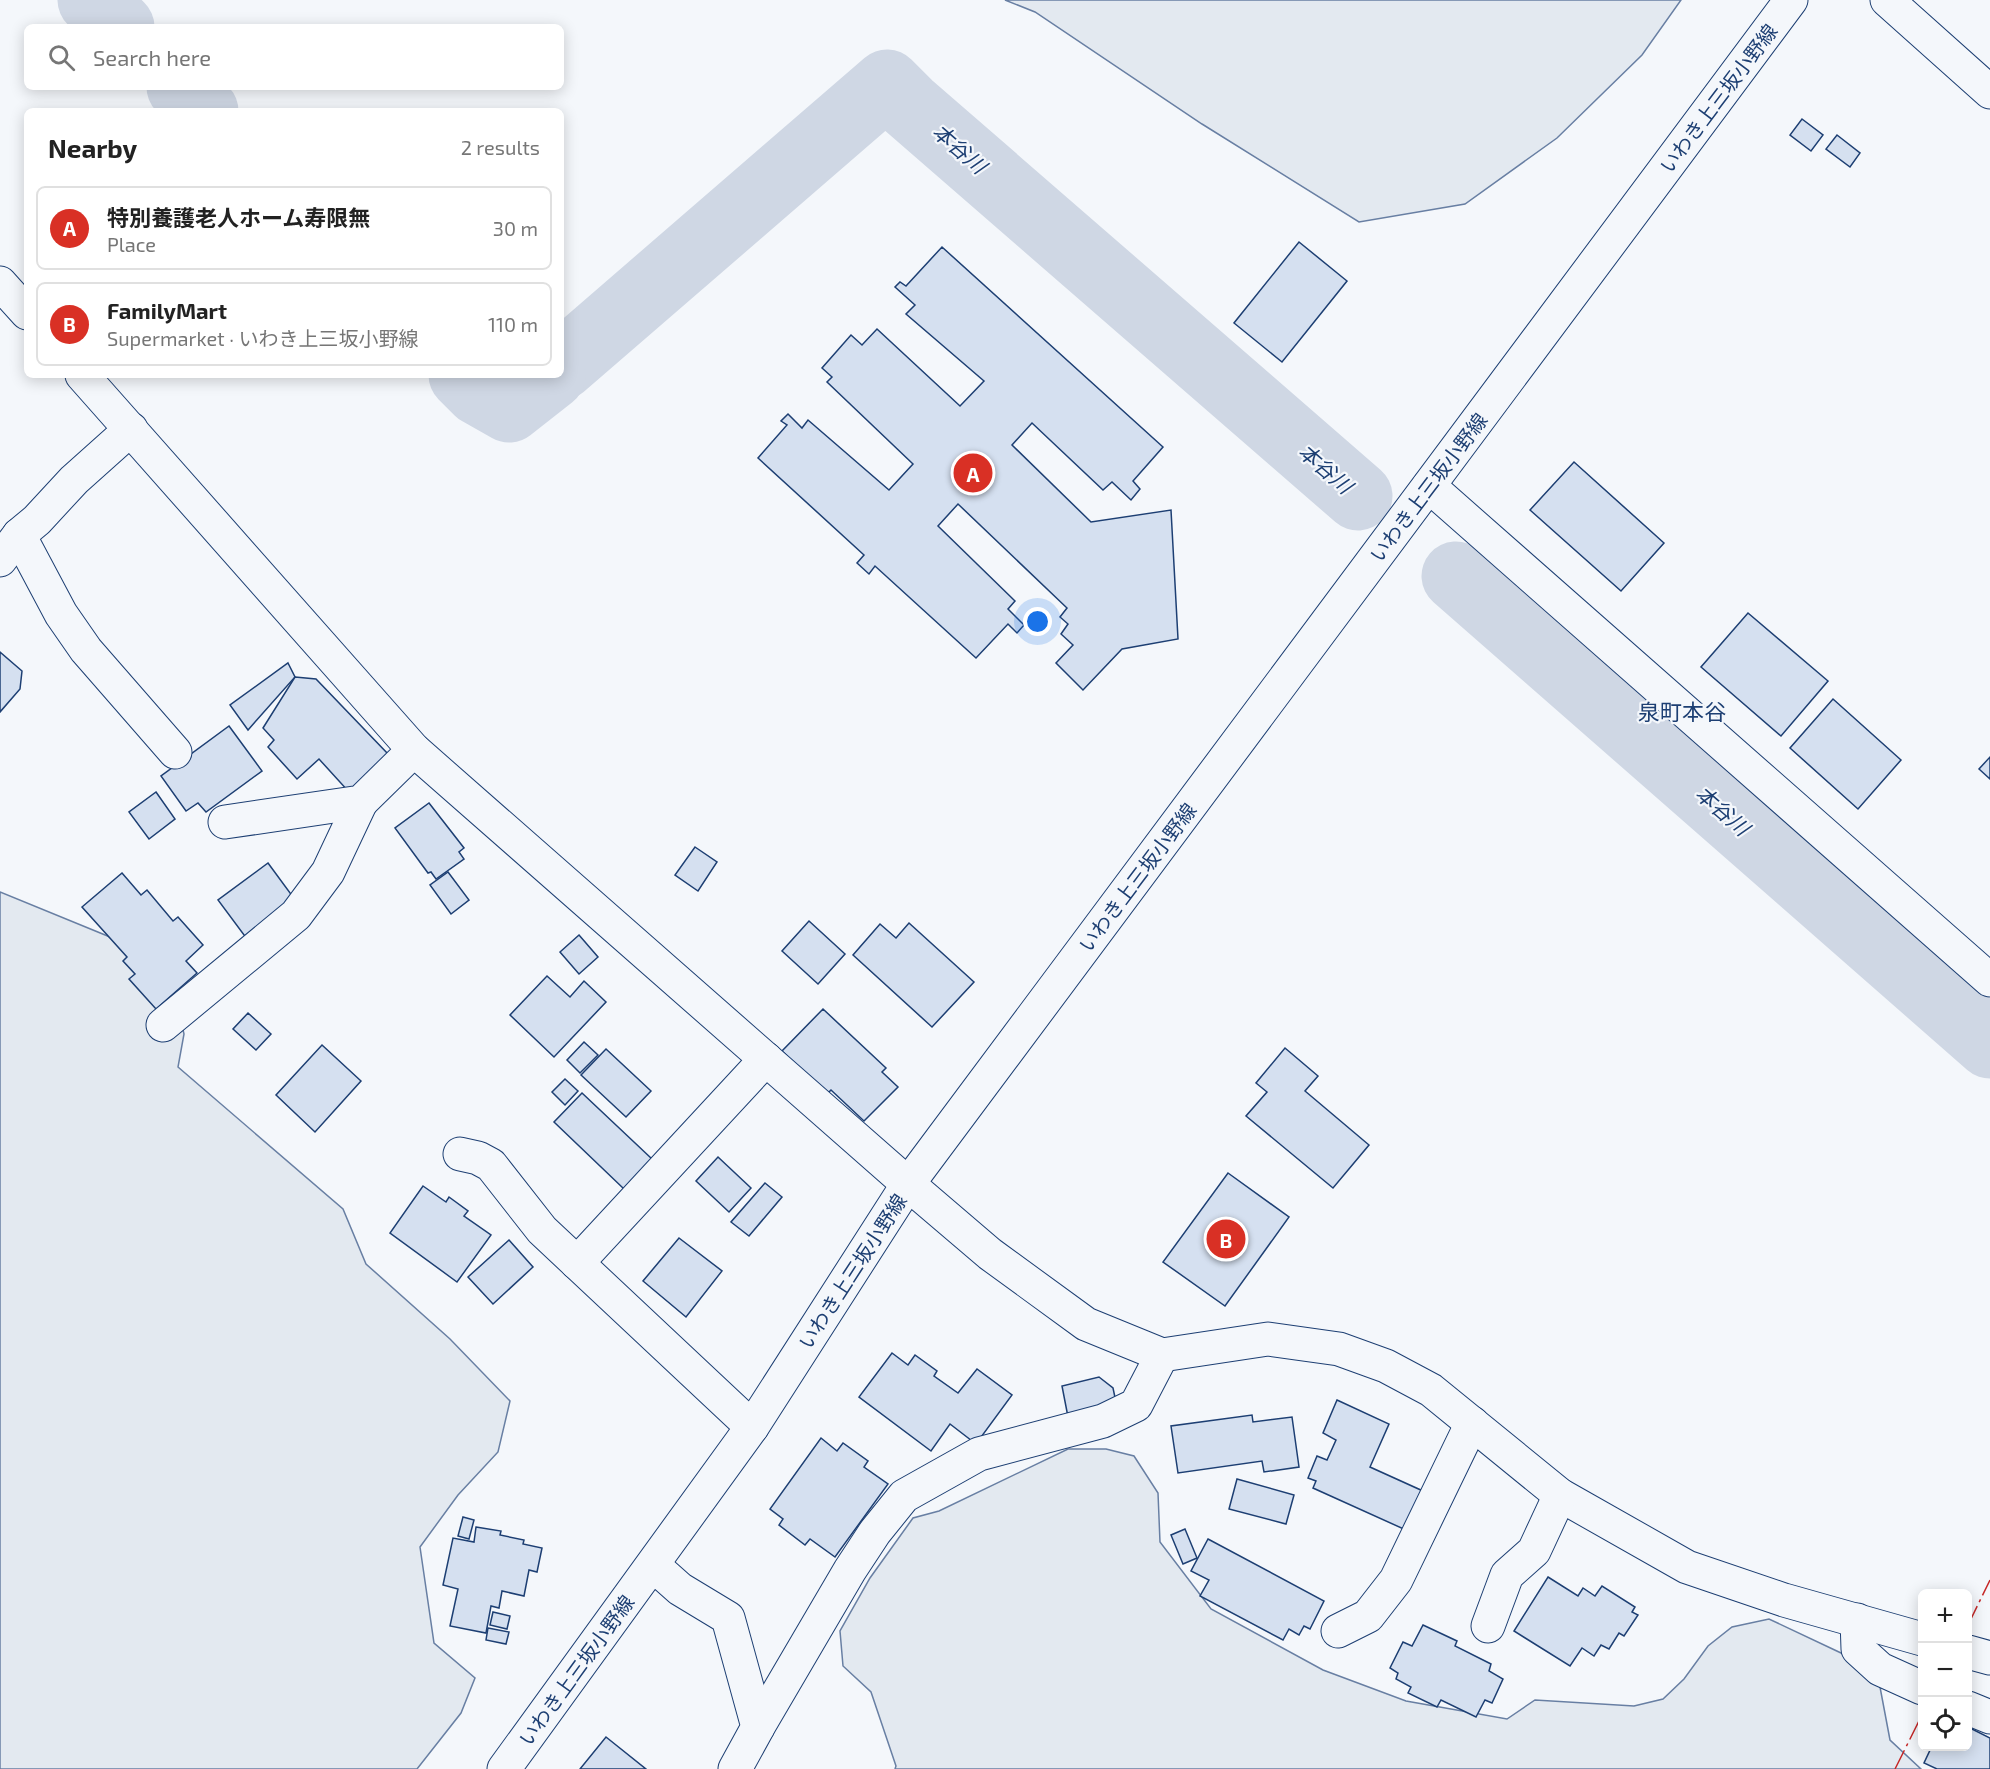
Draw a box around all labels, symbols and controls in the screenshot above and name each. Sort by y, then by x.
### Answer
street label: いわき上三坂小野線 [1654,19,1782,177]
search box [24,24,564,90]
icon: search [45,41,78,74]
text: Search here [93,44,211,70]
water label: 本谷川 [928,118,993,179]
text: Nearby [48,132,137,163]
text: 2 results [461,135,540,159]
text: 特別養護老人ホーム寿限無 [107,204,370,230]
text: A [63,216,76,240]
text: 30 m [493,216,538,240]
text: Place [107,232,156,256]
text: FamilyMart [107,297,227,323]
text: B [63,312,76,336]
text: 110 m [488,312,538,336]
text: Supermarket · いわき上三坂小野線 [107,326,418,350]
street label: いわき上三坂小野線 [1364,408,1492,566]
water label: 本谷川 [1294,438,1359,499]
pin: A [954,450,992,496]
your location [1023,607,1052,636]
district label: 泉町本谷 [1638,698,1726,724]
water label: 本谷川 [1691,780,1756,841]
street label: いわき上三坂小野線 [1073,798,1201,956]
street label: いわき上三坂小野線 [793,1189,911,1353]
pin: B [1206,1216,1246,1262]
map controls [1918,1589,1972,1751]
button: + [1918,1589,1972,1643]
street label: いわき上三坂小野線 [513,1590,639,1750]
button: − [1918,1643,1972,1697]
button: locate [1918,1697,1972,1751]

